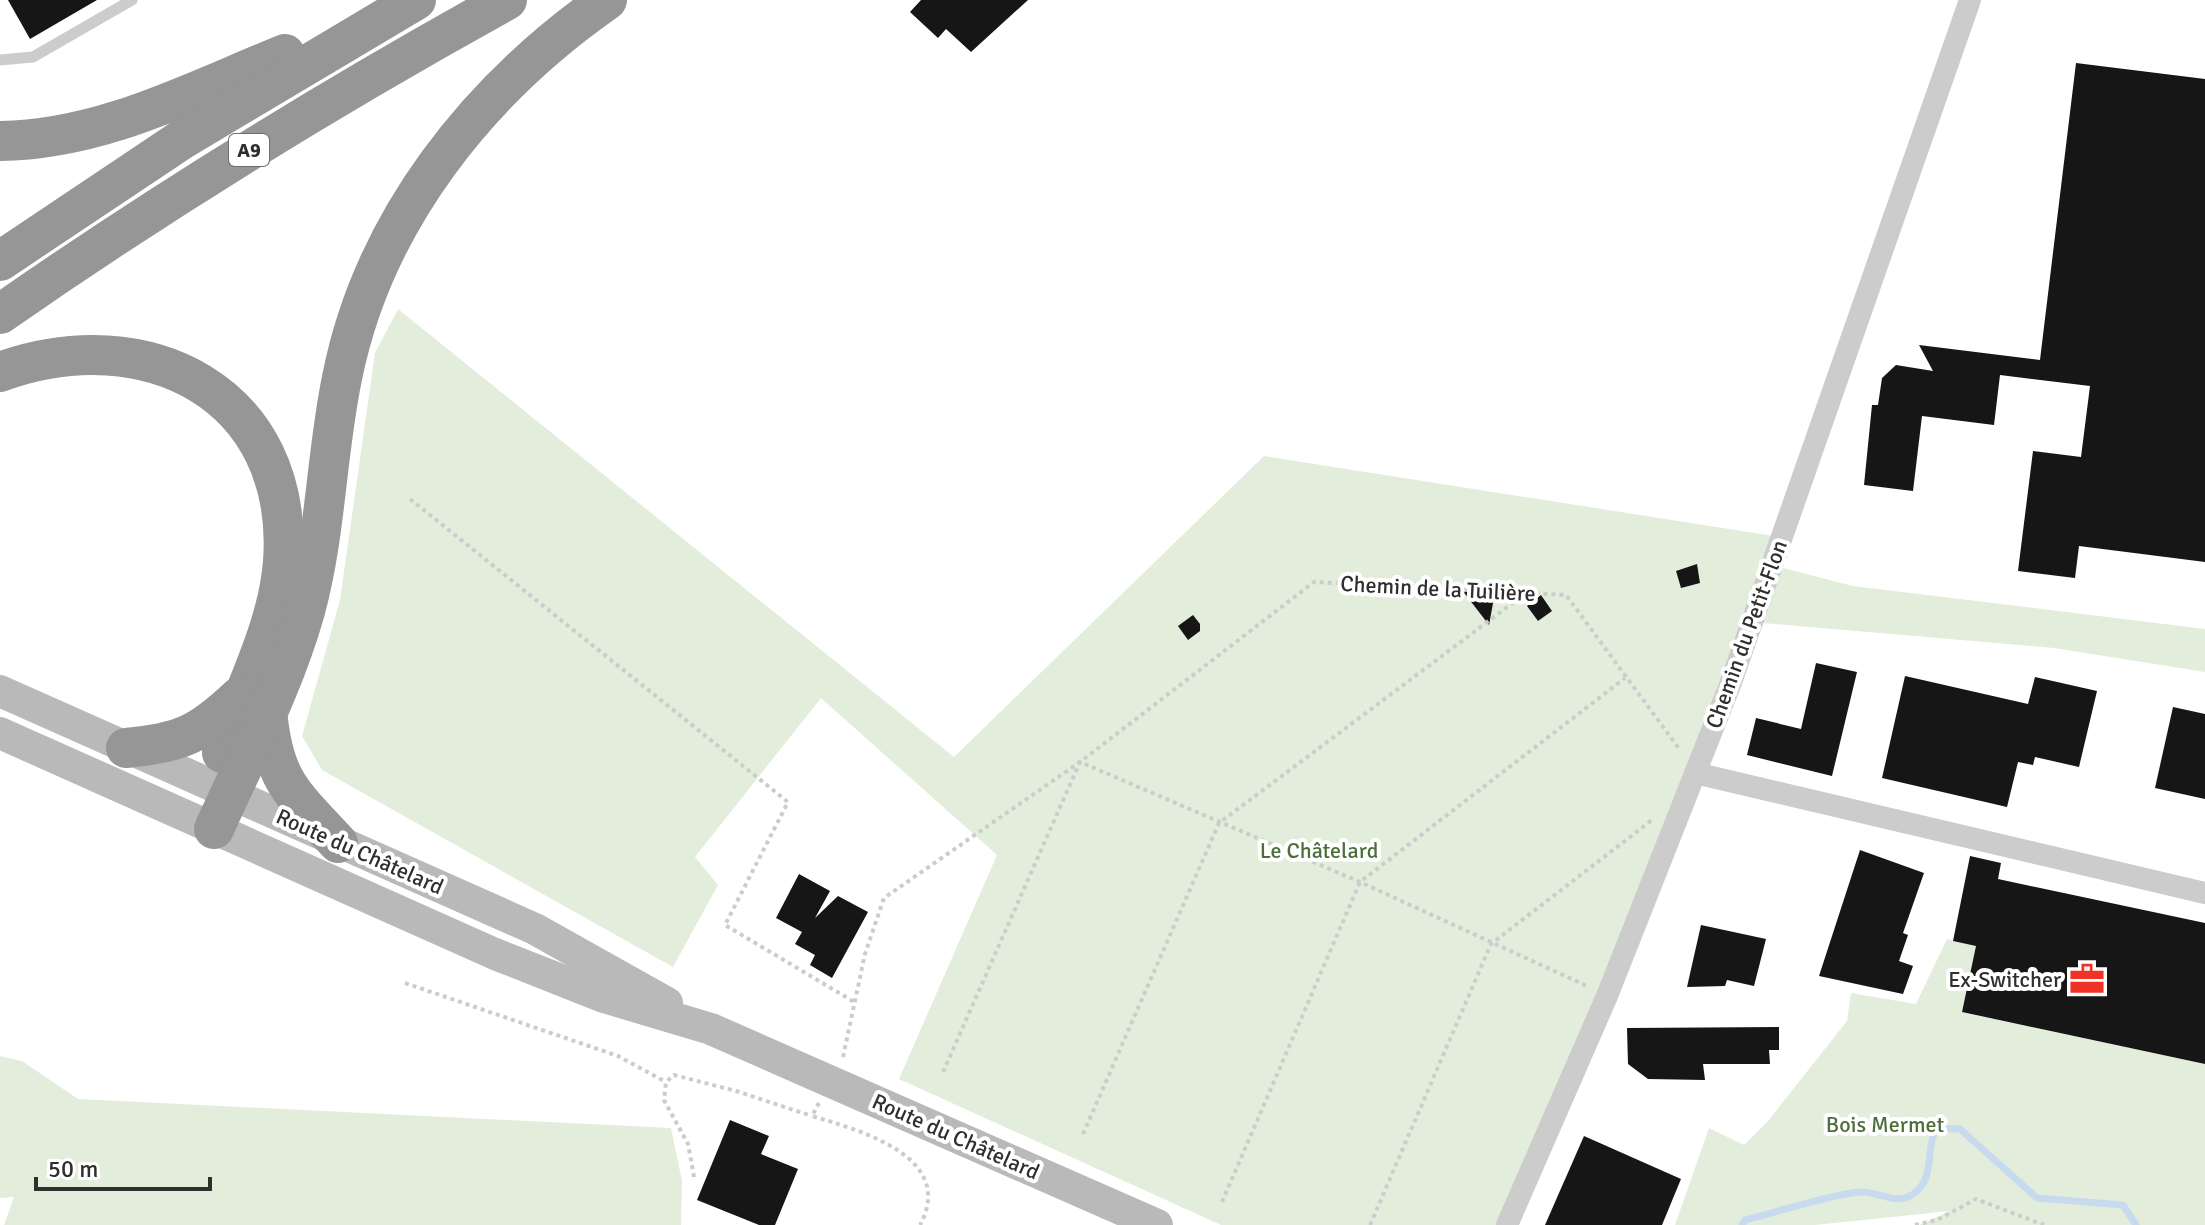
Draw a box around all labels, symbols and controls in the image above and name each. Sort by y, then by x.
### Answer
road number: A9 [229,134,269,166]
street label: Chemin du Petit-Flon [1700,536,1793,732]
street label: Chemin de la Tuilière [1340,570,1536,607]
street label: Route du Châtelard [272,802,448,900]
park label: Le Châtelard [1260,837,1378,864]
office icon: Ex-Switcher [2068,960,2106,998]
place label: Ex-Switcher [1948,966,2061,993]
street label: Route du Châtelard [868,1087,1044,1185]
park label: Bois Mermet [1826,1111,1944,1138]
scale bar [36,1141,210,1191]
text: 50 m [48,1154,98,1184]

